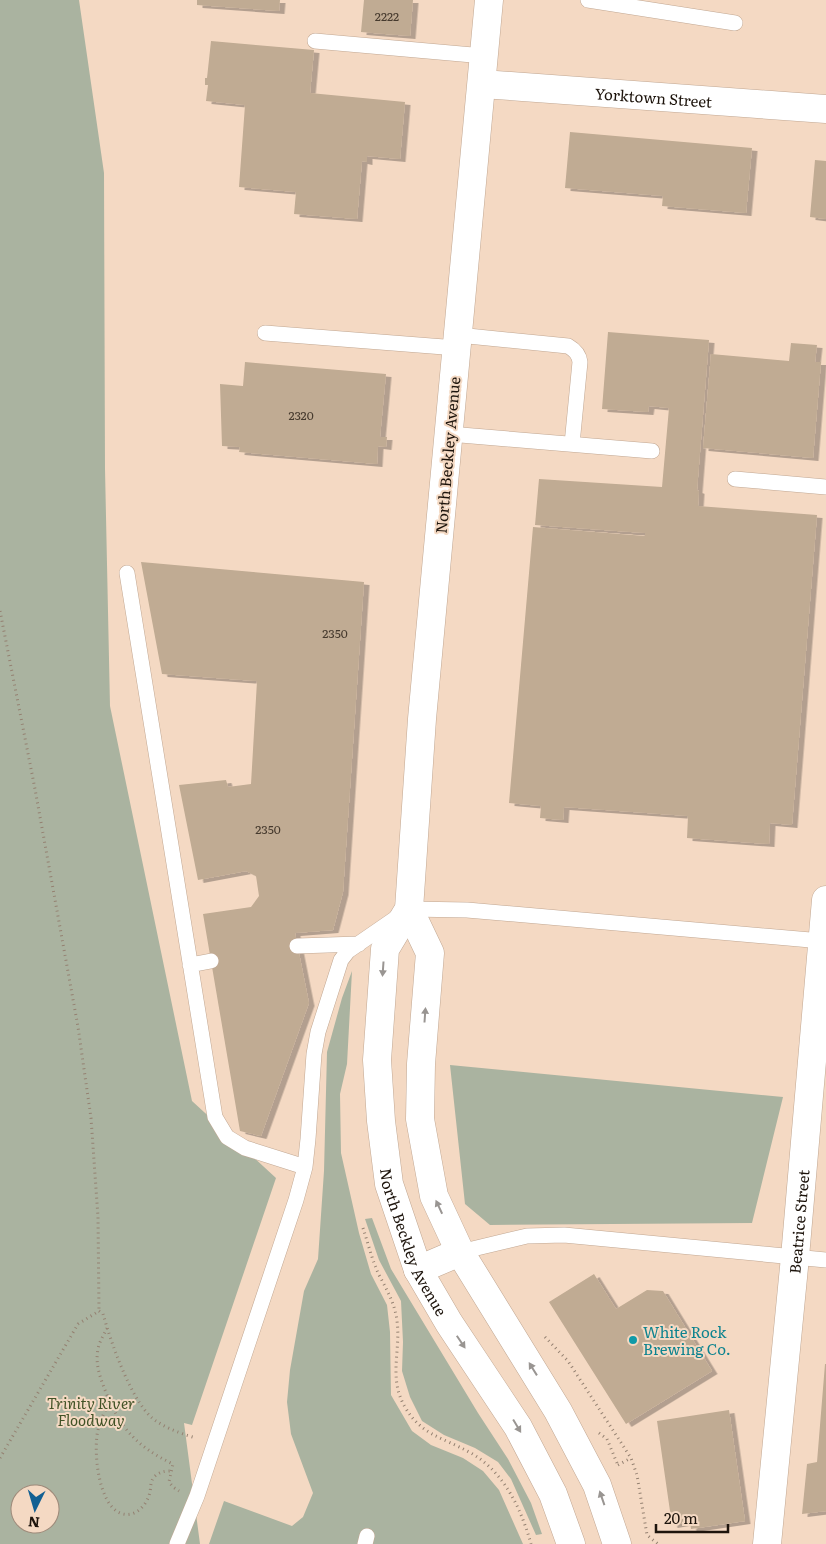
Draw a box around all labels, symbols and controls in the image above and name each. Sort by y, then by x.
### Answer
house number: 2222 [375,7,399,25]
street label: Yorktown Street [594,81,713,112]
street label: North Beckley Avenue [429,375,465,534]
house number: 2320 [288,406,314,424]
house number: 2350 [322,624,348,642]
house number: 2350 [255,820,281,838]
one-way arrow [379,961,387,977]
one-way arrow [421,1007,429,1023]
street label: North Beckley Avenue [376,1167,454,1320]
street label: Beatrice Street [782,1169,814,1275]
one-way arrow [435,1200,443,1214]
place label: White Rock Brewing Co. [643,1320,731,1360]
marker: White Rock Brewing Co. [627,1334,639,1346]
one-way arrow [456,1335,466,1348]
one-way arrow [528,1363,537,1376]
park label: Trinity River Floodway [47,1391,135,1431]
one-way arrow [512,1419,522,1432]
north arrow [10,1484,60,1534]
one-way arrow [598,1490,606,1505]
scale bar [656,1502,728,1534]
text: 20 m [664,1506,698,1529]
text: N [27,1512,41,1533]

